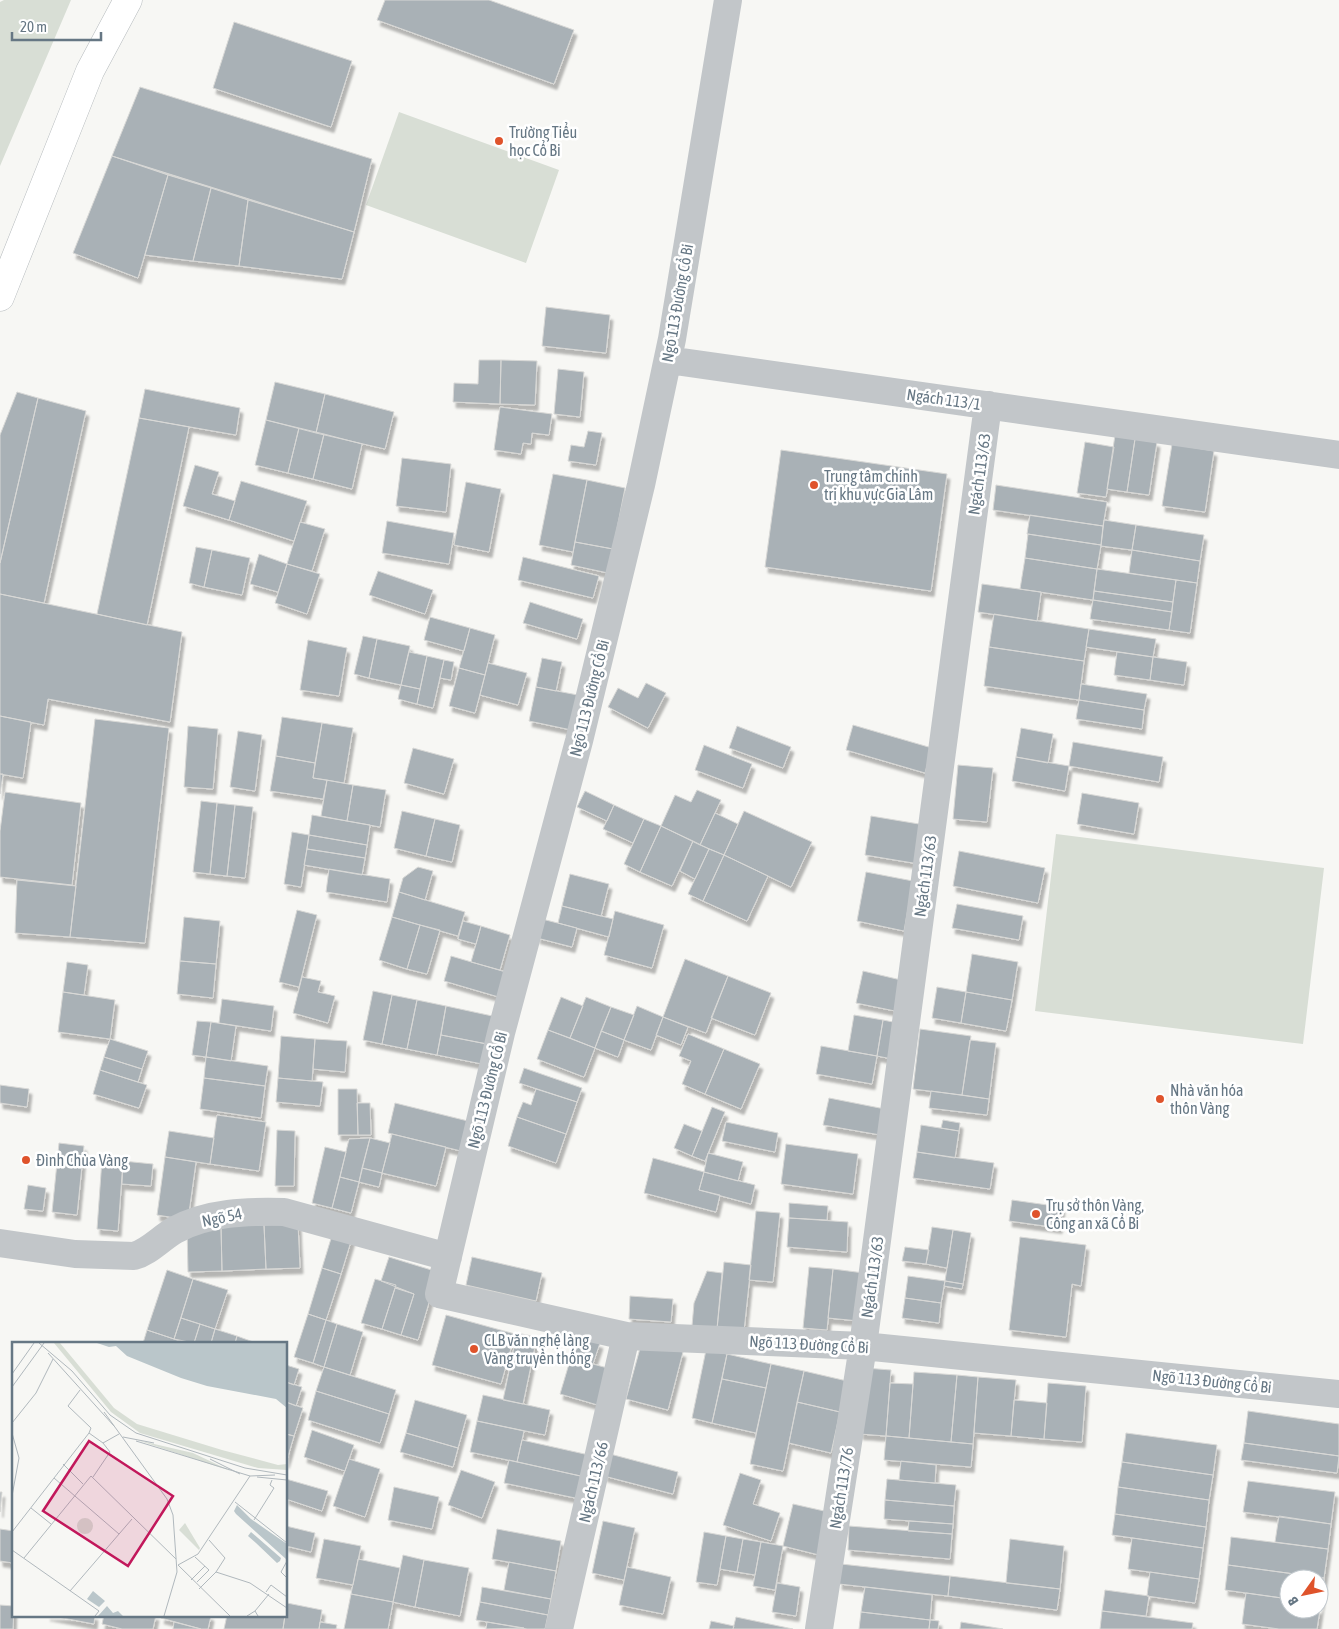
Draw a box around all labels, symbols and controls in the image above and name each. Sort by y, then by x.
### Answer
scale bar [12,10,101,42]
text: 20 m [20,18,47,35]
place label: Trường Tiểu học Cổ Bi [509,122,577,159]
marker: Trường Tiểu học Cổ Bi [493,135,505,147]
street label: Ngõ 113 Đường Cổ Bi [657,242,697,364]
street label: Ngách 113/1 [906,385,982,414]
street label: Ngách 113/63 [964,432,995,516]
place label: Trung tâm chính trị khu vực Gia Lâm [824,467,933,503]
marker: Trung tâm chính trị khu vực Gia Lâm [808,479,820,491]
street label: Ngõ 113 Đường Cổ Bi [565,638,613,758]
street label: Ngách 113/63 [910,834,941,918]
street label: Ngõ 113 Đường Cổ Bi [463,1030,511,1150]
place label: Nhà văn hóa thôn Vàng [1170,1081,1243,1118]
marker: Nhà văn hóa thôn Vàng [1154,1093,1166,1105]
place label: Đình Chùa Vàng [36,1151,128,1170]
marker: Đình Chùa Vàng [20,1154,32,1166]
place label: Trụ sở thôn Vàng, Công an xã Cổ Bi [1046,1196,1144,1233]
street label: Ngõ 54 [200,1204,244,1231]
marker: Trụ sở thôn Vàng, Công an xã Cổ Bi [1030,1208,1042,1220]
street label: Ngách 113/63 [857,1235,888,1319]
place label: CLB văn nghệ làng Vàng truyền thống [484,1331,591,1368]
street label: Ngõ 113 Đường Cổ Bi [749,1331,869,1357]
inset map [12,1342,288,1616]
marker: CLB văn nghệ làng Vàng truyền thống [468,1343,480,1355]
street label: Ngõ 113 Đường Cổ Bi [1151,1365,1273,1397]
street label: Ngách 113/66 [575,1440,612,1524]
street label: Ngách 113/76 [826,1446,857,1530]
north arrow [1279,1569,1329,1619]
text: B [1284,1594,1302,1608]

